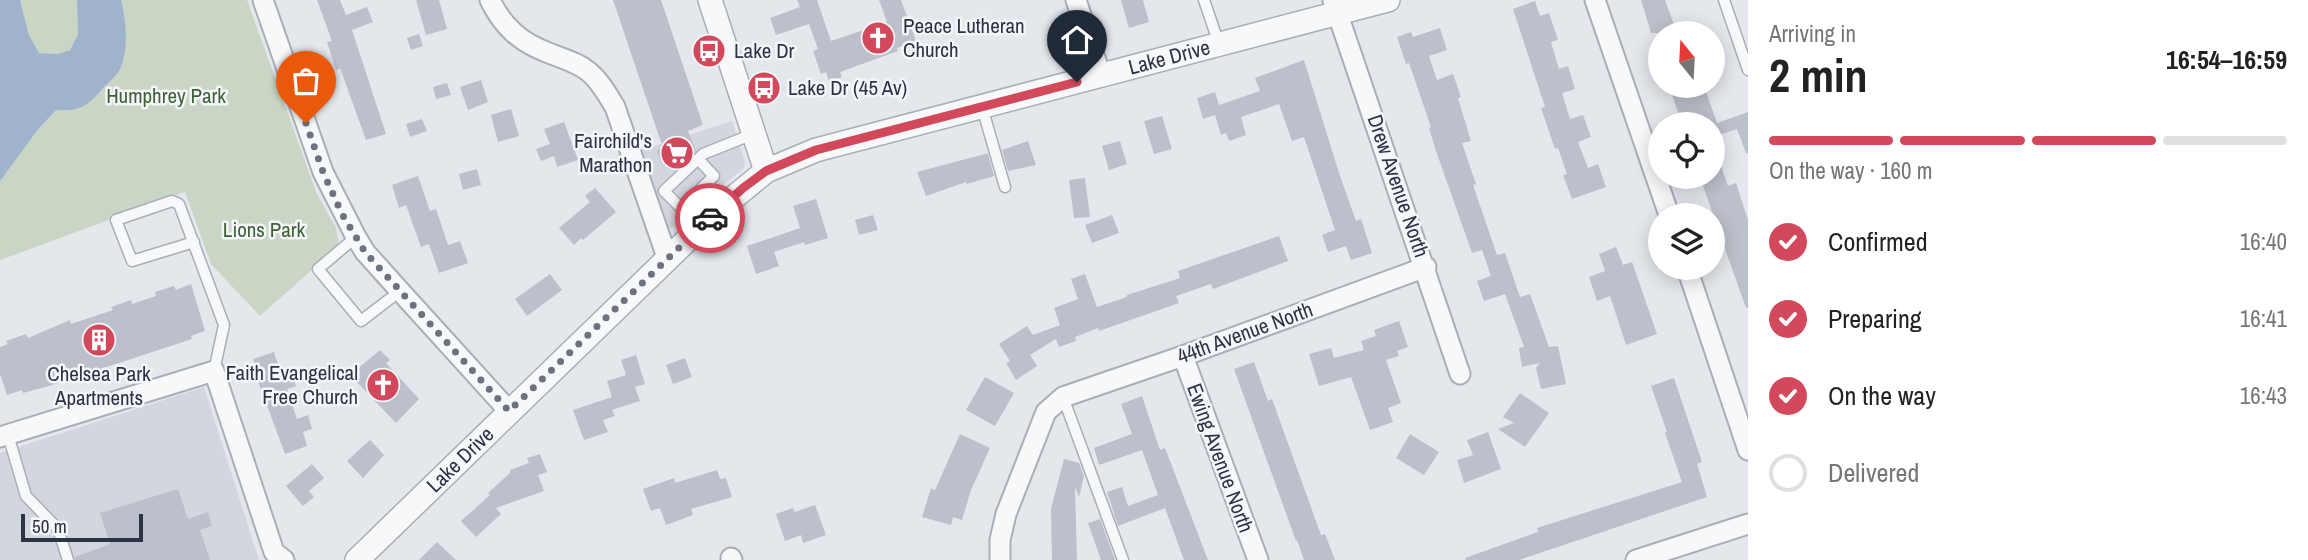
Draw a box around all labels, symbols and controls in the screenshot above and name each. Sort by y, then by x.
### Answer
pin [1047,10,1107,82]
place label: Peace Lutheran Church [903,11,1025,64]
text: Arriving in [1769,18,1856,49]
church icon: Peace Lutheran Church [859,19,897,57]
icon: home [1058,21,1096,59]
north arrow [1648,21,1726,98]
map controls [1648,21,1725,280]
bus stop icon: Lake Dr [690,32,728,70]
street label: Lake Drive [1125,32,1213,81]
place label: Lake Dr [734,36,795,65]
text: 16:54–16:59 [2166,42,2287,77]
text: 2 min [1769,44,1868,106]
pin [276,51,336,123]
icon: bag [287,62,325,100]
bus stop icon: Lake Dr (45 Av) [745,69,783,107]
place label: Lake Dr (45 Av) [788,73,907,102]
park label: Humphrey Park [106,81,226,110]
street label: Drew Avenue North [1361,111,1436,261]
button: locate [1648,112,1725,189]
place label: Fairchild's Marathon [574,126,652,179]
supermarket icon: Fairchild's Marathon [658,134,696,172]
text: On the way · 160 m [1769,155,1933,186]
courier [675,183,745,253]
icon: car [691,199,729,237]
button: layers [1648,203,1725,280]
park label: Lions Park [223,215,306,244]
icon: check [1769,223,1807,261]
text: Confirmed [1828,224,1928,259]
text: 16:40 [2240,226,2287,257]
street label: 44th Avenue North [1173,295,1317,371]
icon: check [1769,300,1807,338]
text: Preparing [1828,301,1922,336]
text: 16:41 [2240,303,2287,334]
building icon: Chelsea Park Apartments [80,321,118,359]
place label: Faith Evangelical Free Church [226,358,358,411]
place label: Chelsea Park Apartments [47,359,151,412]
church icon: Faith Evangelical Free Church [364,366,402,404]
icon: check [1769,377,1807,415]
text: On the way [1828,378,1936,413]
street label: Ewing Avenue North [1180,379,1261,536]
text: 16:43 [2240,380,2287,411]
street label: Lake Drive [420,420,500,499]
text: Delivered [1828,455,1919,490]
scale bar [21,511,144,543]
text: 50 m [32,513,67,539]

